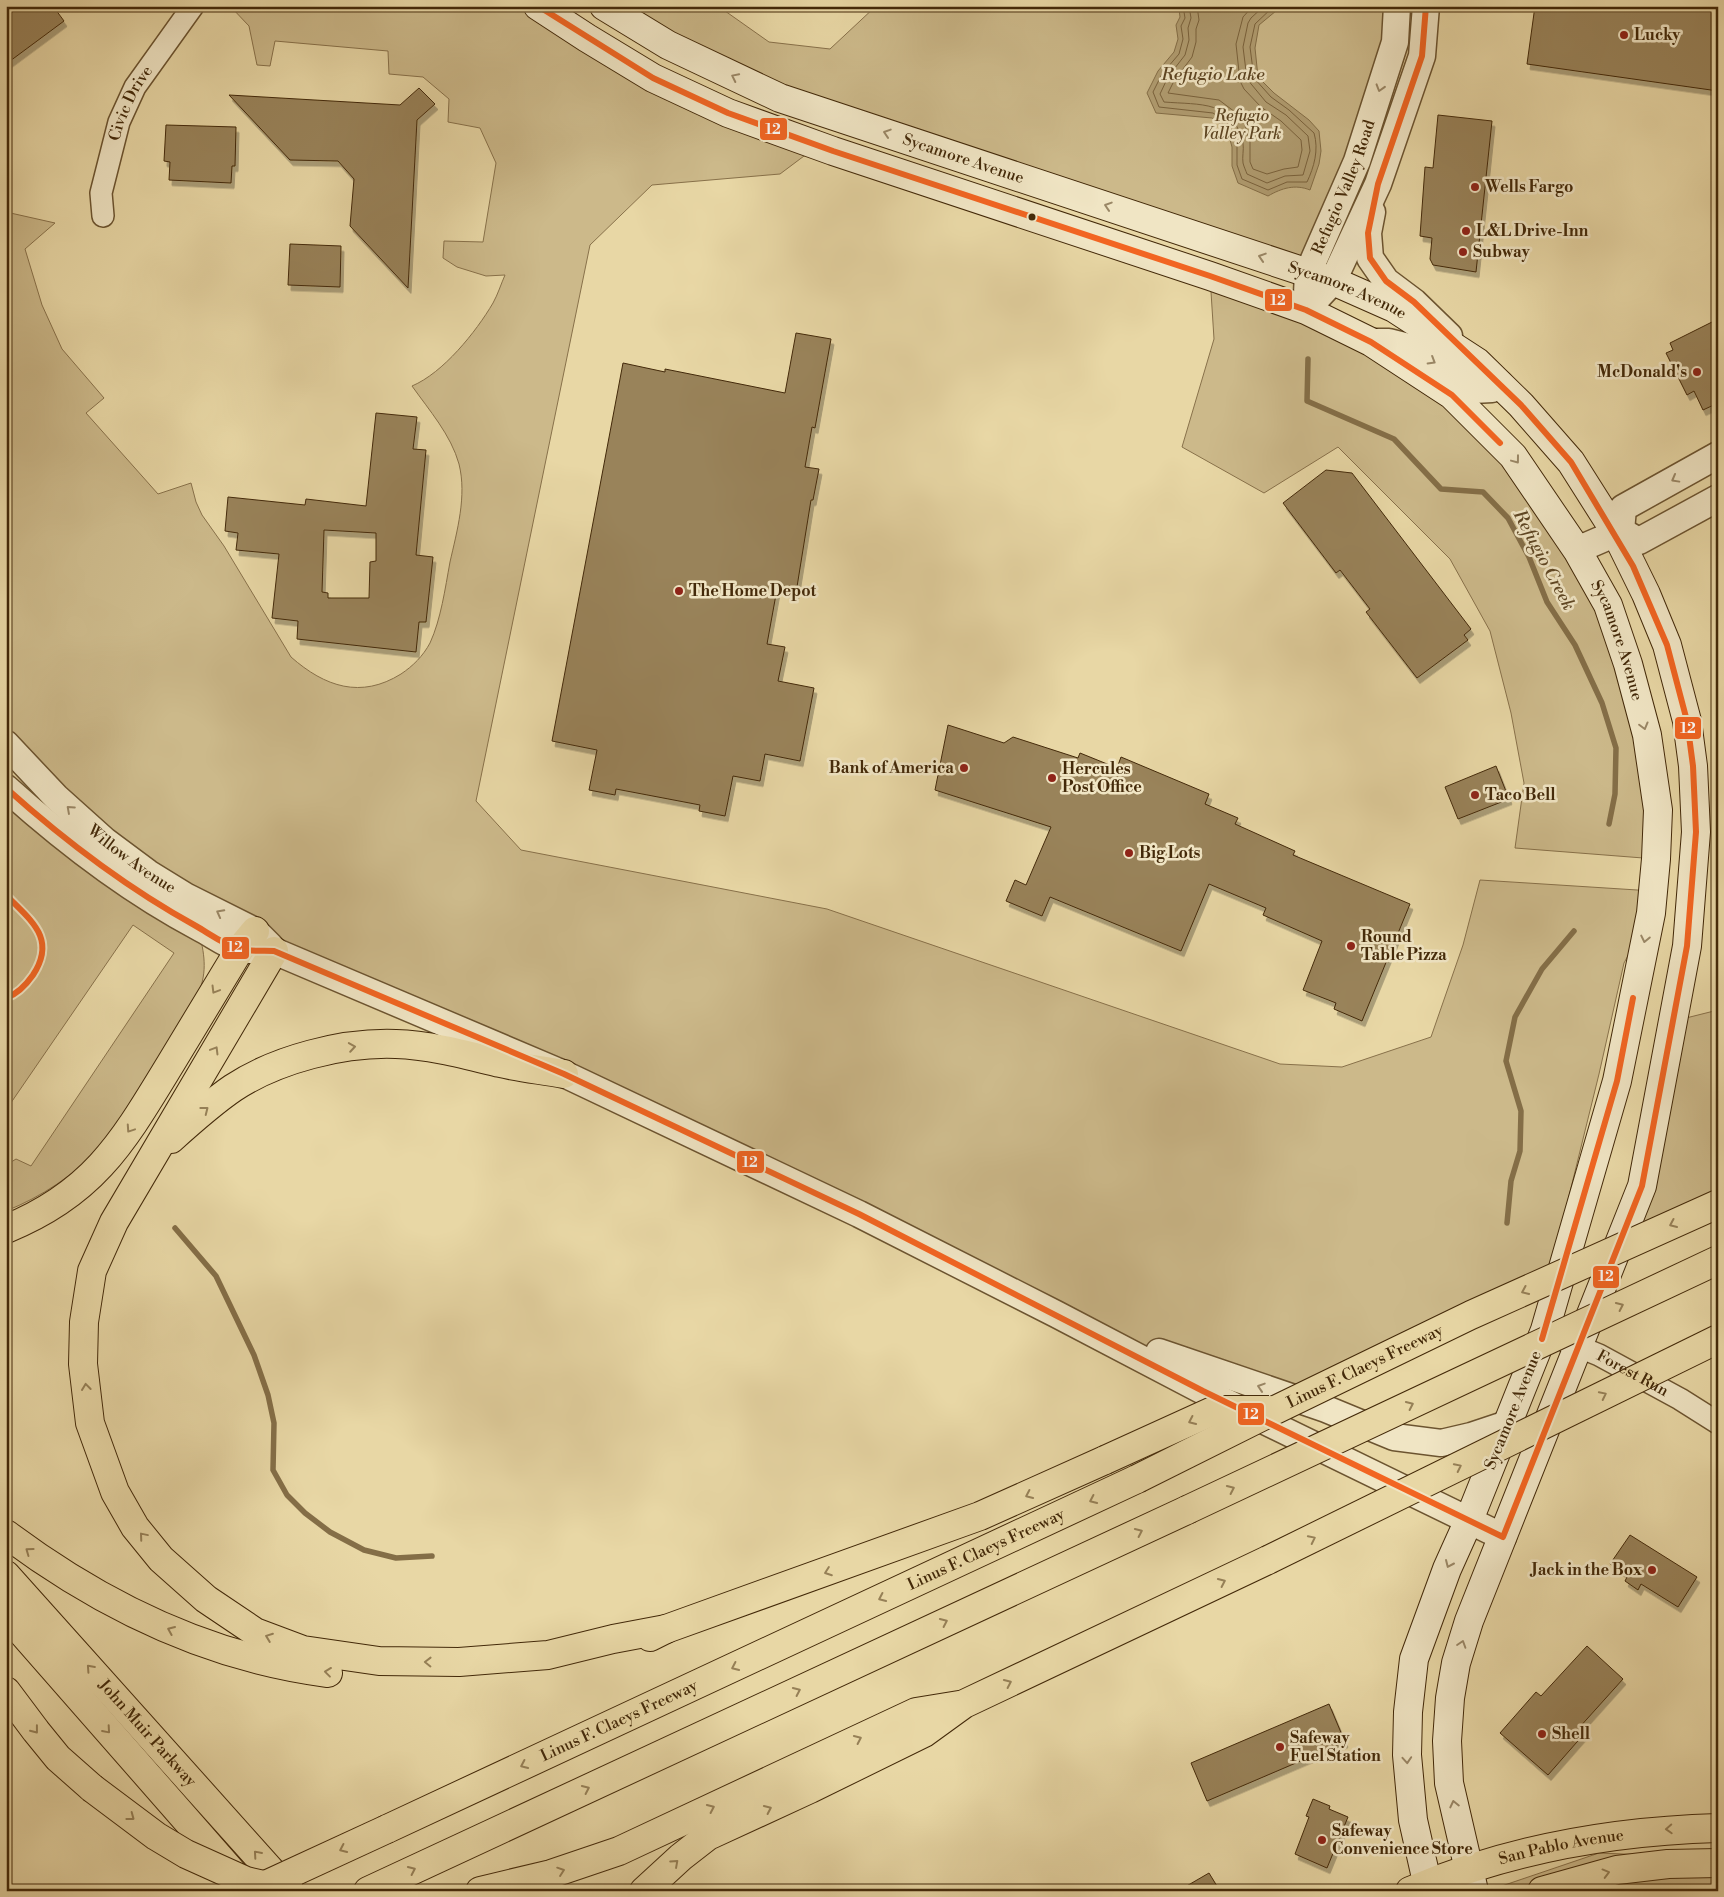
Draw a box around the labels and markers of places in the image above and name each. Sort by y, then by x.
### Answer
place label: Lucky [1634,25,1681,45]
marker: Lucky [1618,29,1630,41]
place label: Wells Fargo [1484,177,1573,197]
marker: Wells Fargo [1469,181,1481,193]
unlabelled marker [1027,212,1037,222]
place label: L&L Drive-Inn [1476,221,1589,241]
marker: L&L Drive-Inn [1460,225,1472,237]
place label: Subway [1473,242,1531,262]
marker: Subway [1457,246,1469,258]
place label: McDonald's [1597,362,1687,382]
marker: McDonald's [1691,366,1703,378]
place label: The Home Depot [689,581,817,601]
marker: The Home Depot [673,585,685,597]
place label: Bank of America [829,758,954,778]
place label: Hercules Post Office [1062,759,1142,797]
marker: Bank of America [958,762,970,774]
marker: Hercules Post Office [1046,772,1058,784]
place label: Taco Bell [1485,785,1556,805]
marker: Taco Bell [1469,789,1481,801]
place label: Big Lots [1139,843,1201,863]
marker: Big Lots [1123,847,1135,859]
place label: Round Table Pizza [1361,927,1447,965]
marker: Round Table Pizza [1345,940,1357,952]
place label: Jack in the Box [1530,1560,1643,1580]
marker: Jack in the Box [1646,1564,1658,1576]
place label: Shell [1552,1724,1591,1744]
place label: Safeway Fuel Station [1290,1728,1381,1766]
marker: Shell [1536,1728,1548,1740]
marker: Safeway Fuel Station [1274,1741,1286,1753]
place label: Safeway Convenience Store [1332,1821,1473,1859]
marker: Safeway Convenience Store [1316,1834,1328,1846]

